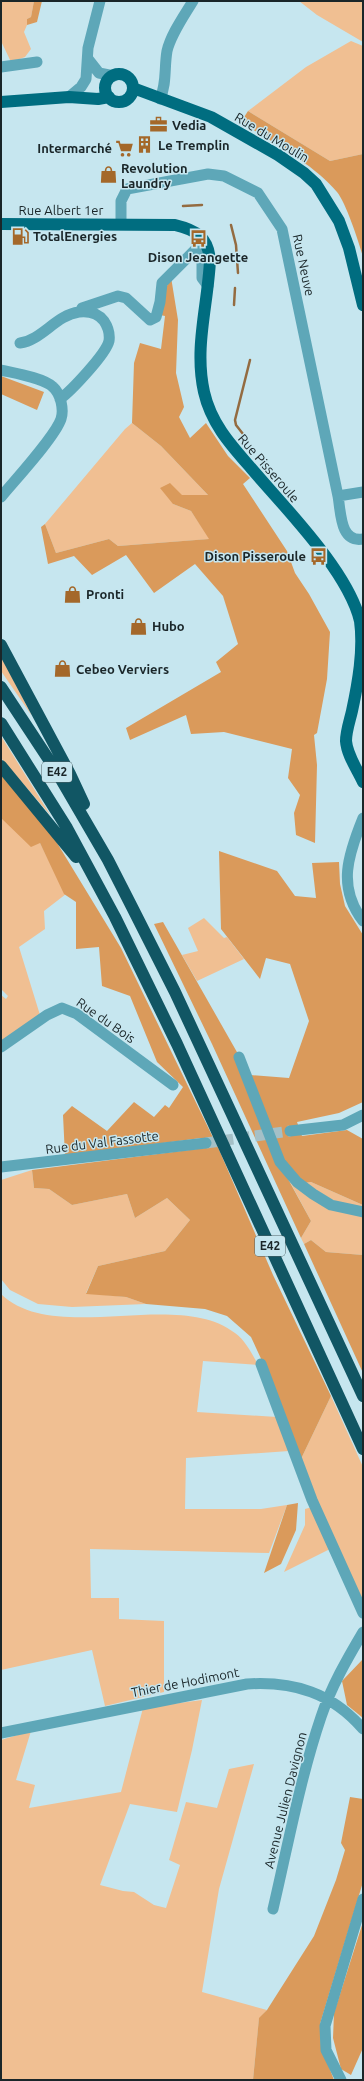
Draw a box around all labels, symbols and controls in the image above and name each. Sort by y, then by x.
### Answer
street label: Rue du Moulin [232,109,312,165]
office icon: Vedia [149,115,169,135]
place label: Vedia [172,118,206,132]
building icon: Le Tremplin [135,135,155,155]
supermarket icon: Intermarché [115,138,135,158]
place label: Le Tremplin [158,138,230,152]
place label: Intermarché [37,141,112,155]
place label: Revolution Laundry [121,161,188,190]
shop icon: Revolution Laundry [98,165,118,185]
street label: Rue Albert 1er [19,203,103,217]
fuel station icon: TotalEnergies [10,226,30,246]
bus stop icon: Dison Jeangette [188,228,208,248]
place label: TotalEnergies [33,229,117,243]
street label: Rue Neuve [291,233,317,297]
place label: Dison Jeangette [148,250,248,264]
street label: Rue Pisseroule [236,431,302,505]
bus stop icon: Dison Pisseroule [309,546,329,566]
place label: Dison Pisseroule [205,549,306,563]
shop icon: Pronti [63,584,83,604]
place label: Pronti [86,587,124,601]
shop icon: Hubo [129,616,149,636]
place label: Hubo [152,619,185,633]
shop icon: Cebeo Verviers [53,659,73,679]
place label: Cebeo Verviers [76,662,169,676]
road number: E42 [42,762,72,782]
street label: Rue du Bois [74,995,138,1046]
street label: Rue du Val Fassotte [45,1128,159,1156]
road number: E42 [255,1236,285,1256]
street label: Thier de Hodimont [130,1665,240,1699]
street label: Avenue Julien Davignon [261,1730,309,1870]

